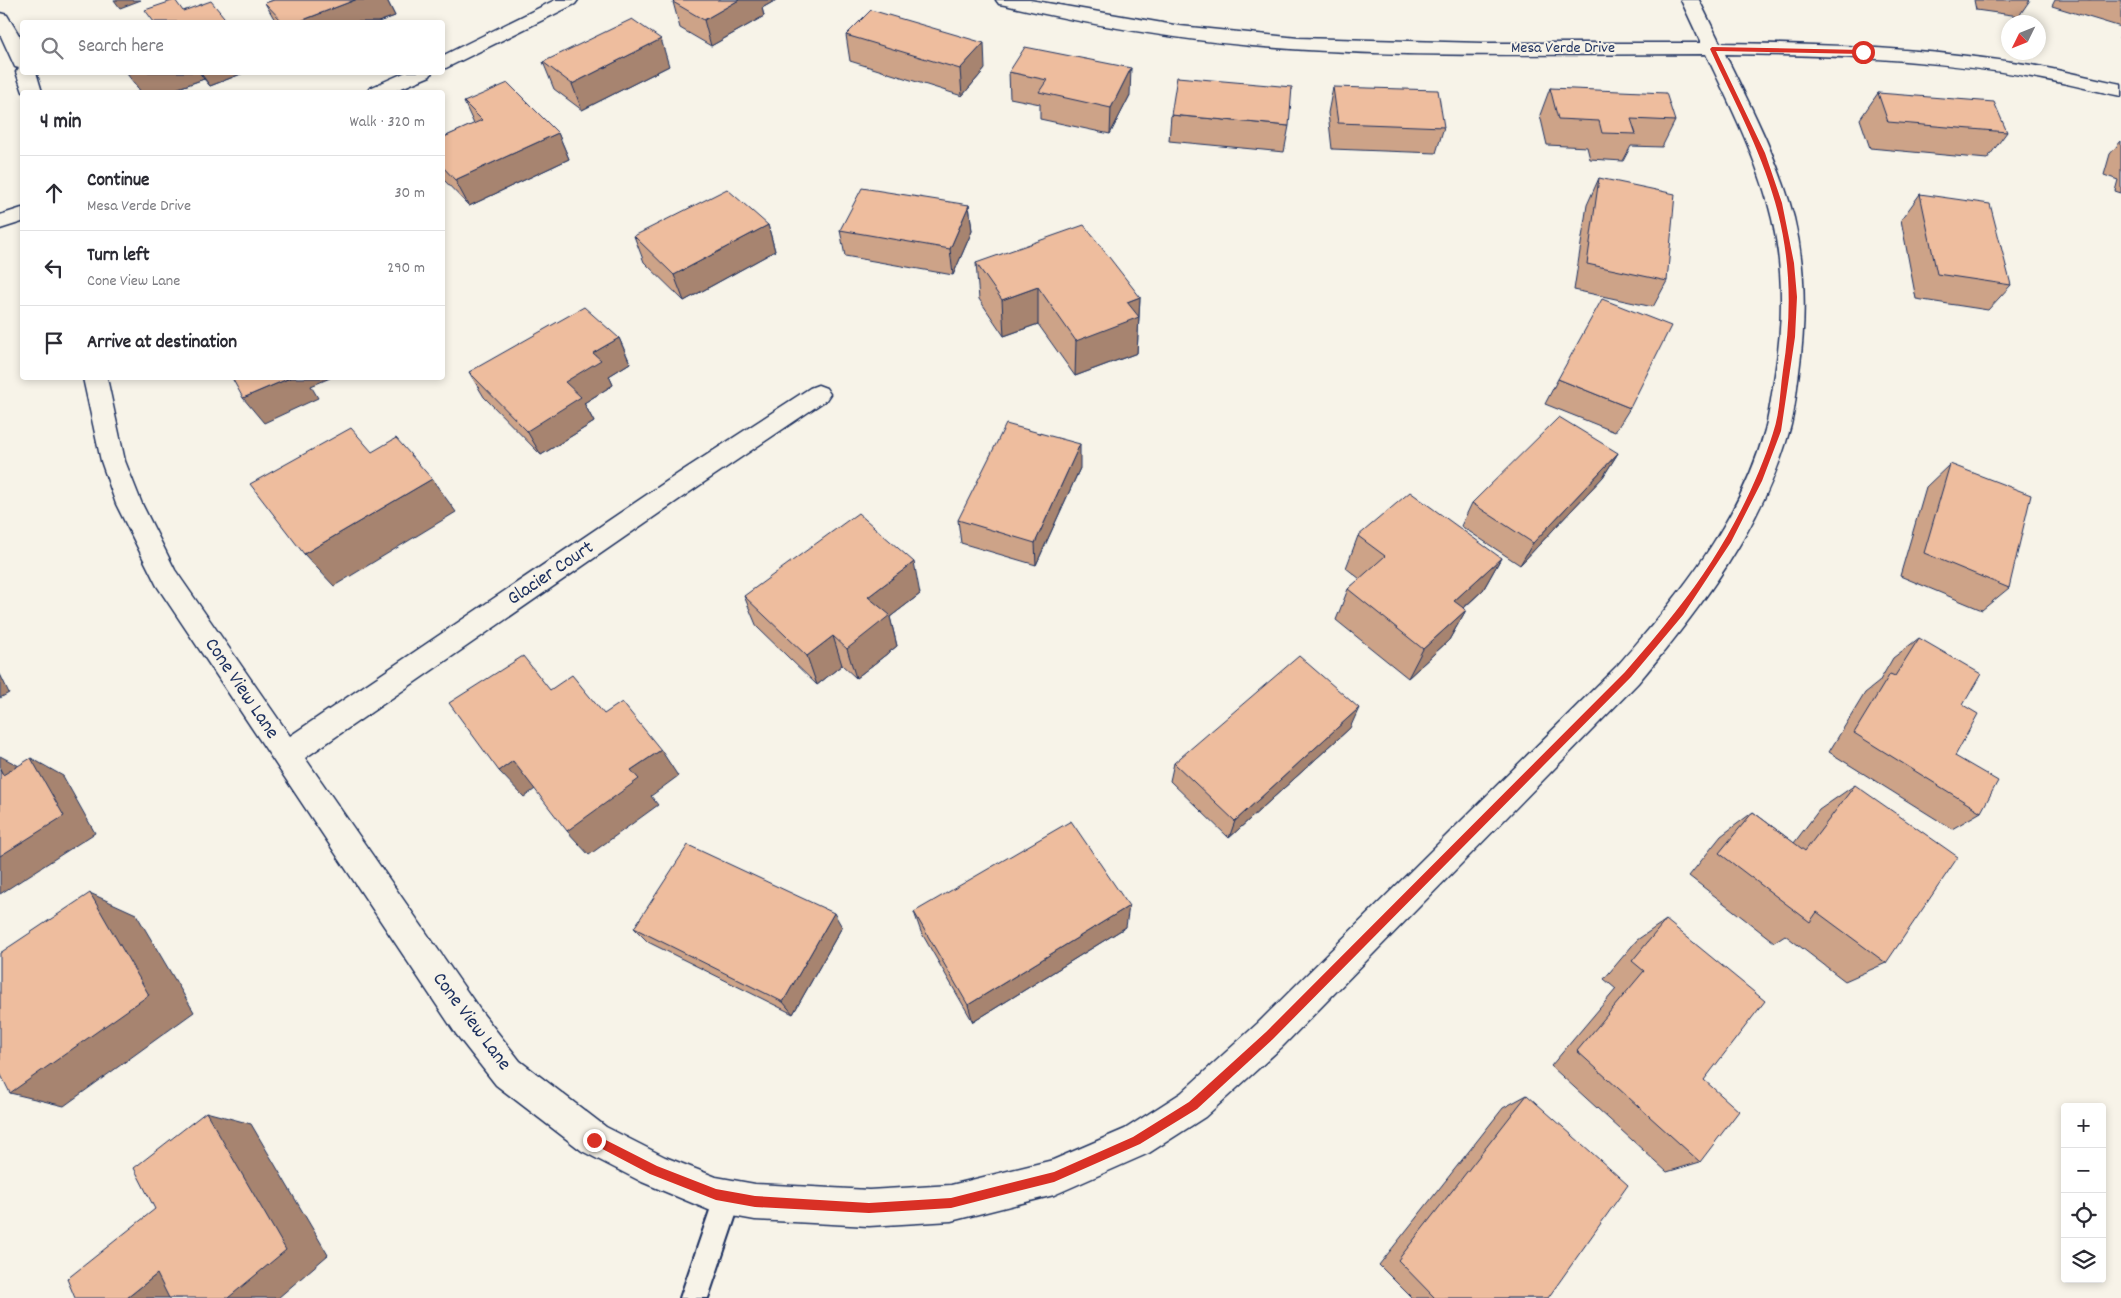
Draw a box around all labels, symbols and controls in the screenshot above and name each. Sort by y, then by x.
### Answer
north arrow [2001,15,2046,60]
search box [20,20,445,75]
icon: search [38,34,66,62]
text: Search here [78,34,164,61]
street label: Mesa Verde Drive [1511,37,1615,60]
route start [1852,41,1875,64]
text: 4 min [40,108,82,138]
text: Walk · 320 m [349,111,425,134]
text: Continue [87,168,149,195]
icon: ahead [40,179,68,207]
text: 30 m [395,182,425,205]
text: Mesa Verde Drive [87,195,191,218]
text: Turn left [87,243,150,270]
icon: left [40,254,68,282]
text: 290 m [387,257,425,280]
text: Cone View Lane [87,270,180,293]
icon: arrive [40,329,68,357]
text: Arrive at destination [87,330,237,357]
street label: Glacier Court [502,535,600,613]
street label: Cone View Lane [197,633,285,745]
street label: Cone View Lane [425,967,517,1077]
map controls [2061,1103,2106,1283]
button: + [2061,1103,2106,1148]
route end [583,1129,606,1152]
button: − [2061,1148,2106,1193]
button: locate [2061,1193,2106,1238]
button: layers [2061,1238,2106,1283]

